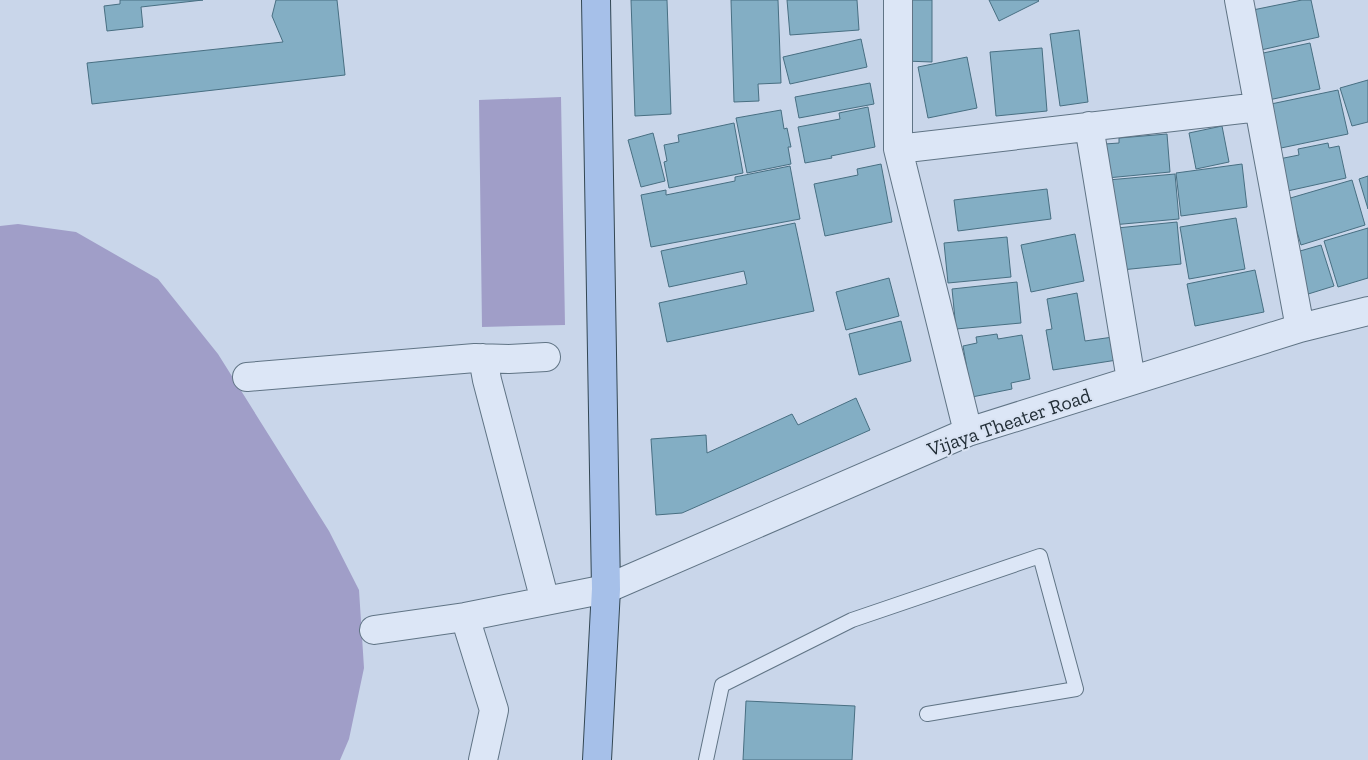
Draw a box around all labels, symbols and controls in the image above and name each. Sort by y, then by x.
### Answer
street label: Vijaya Theater Road [923,383,1094,462]

